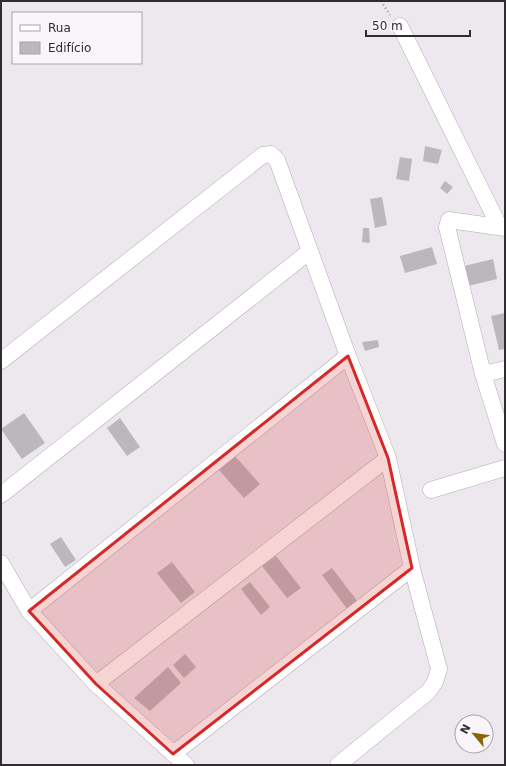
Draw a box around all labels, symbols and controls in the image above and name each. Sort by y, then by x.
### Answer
legend [12,12,142,64]
scale bar [366,12,470,38]
text: 50 m [372,19,403,33]
text: Rua [48,21,71,35]
text: Edifício [48,41,91,55]
north arrow [454,714,494,754]
text: N [458,722,474,737]

